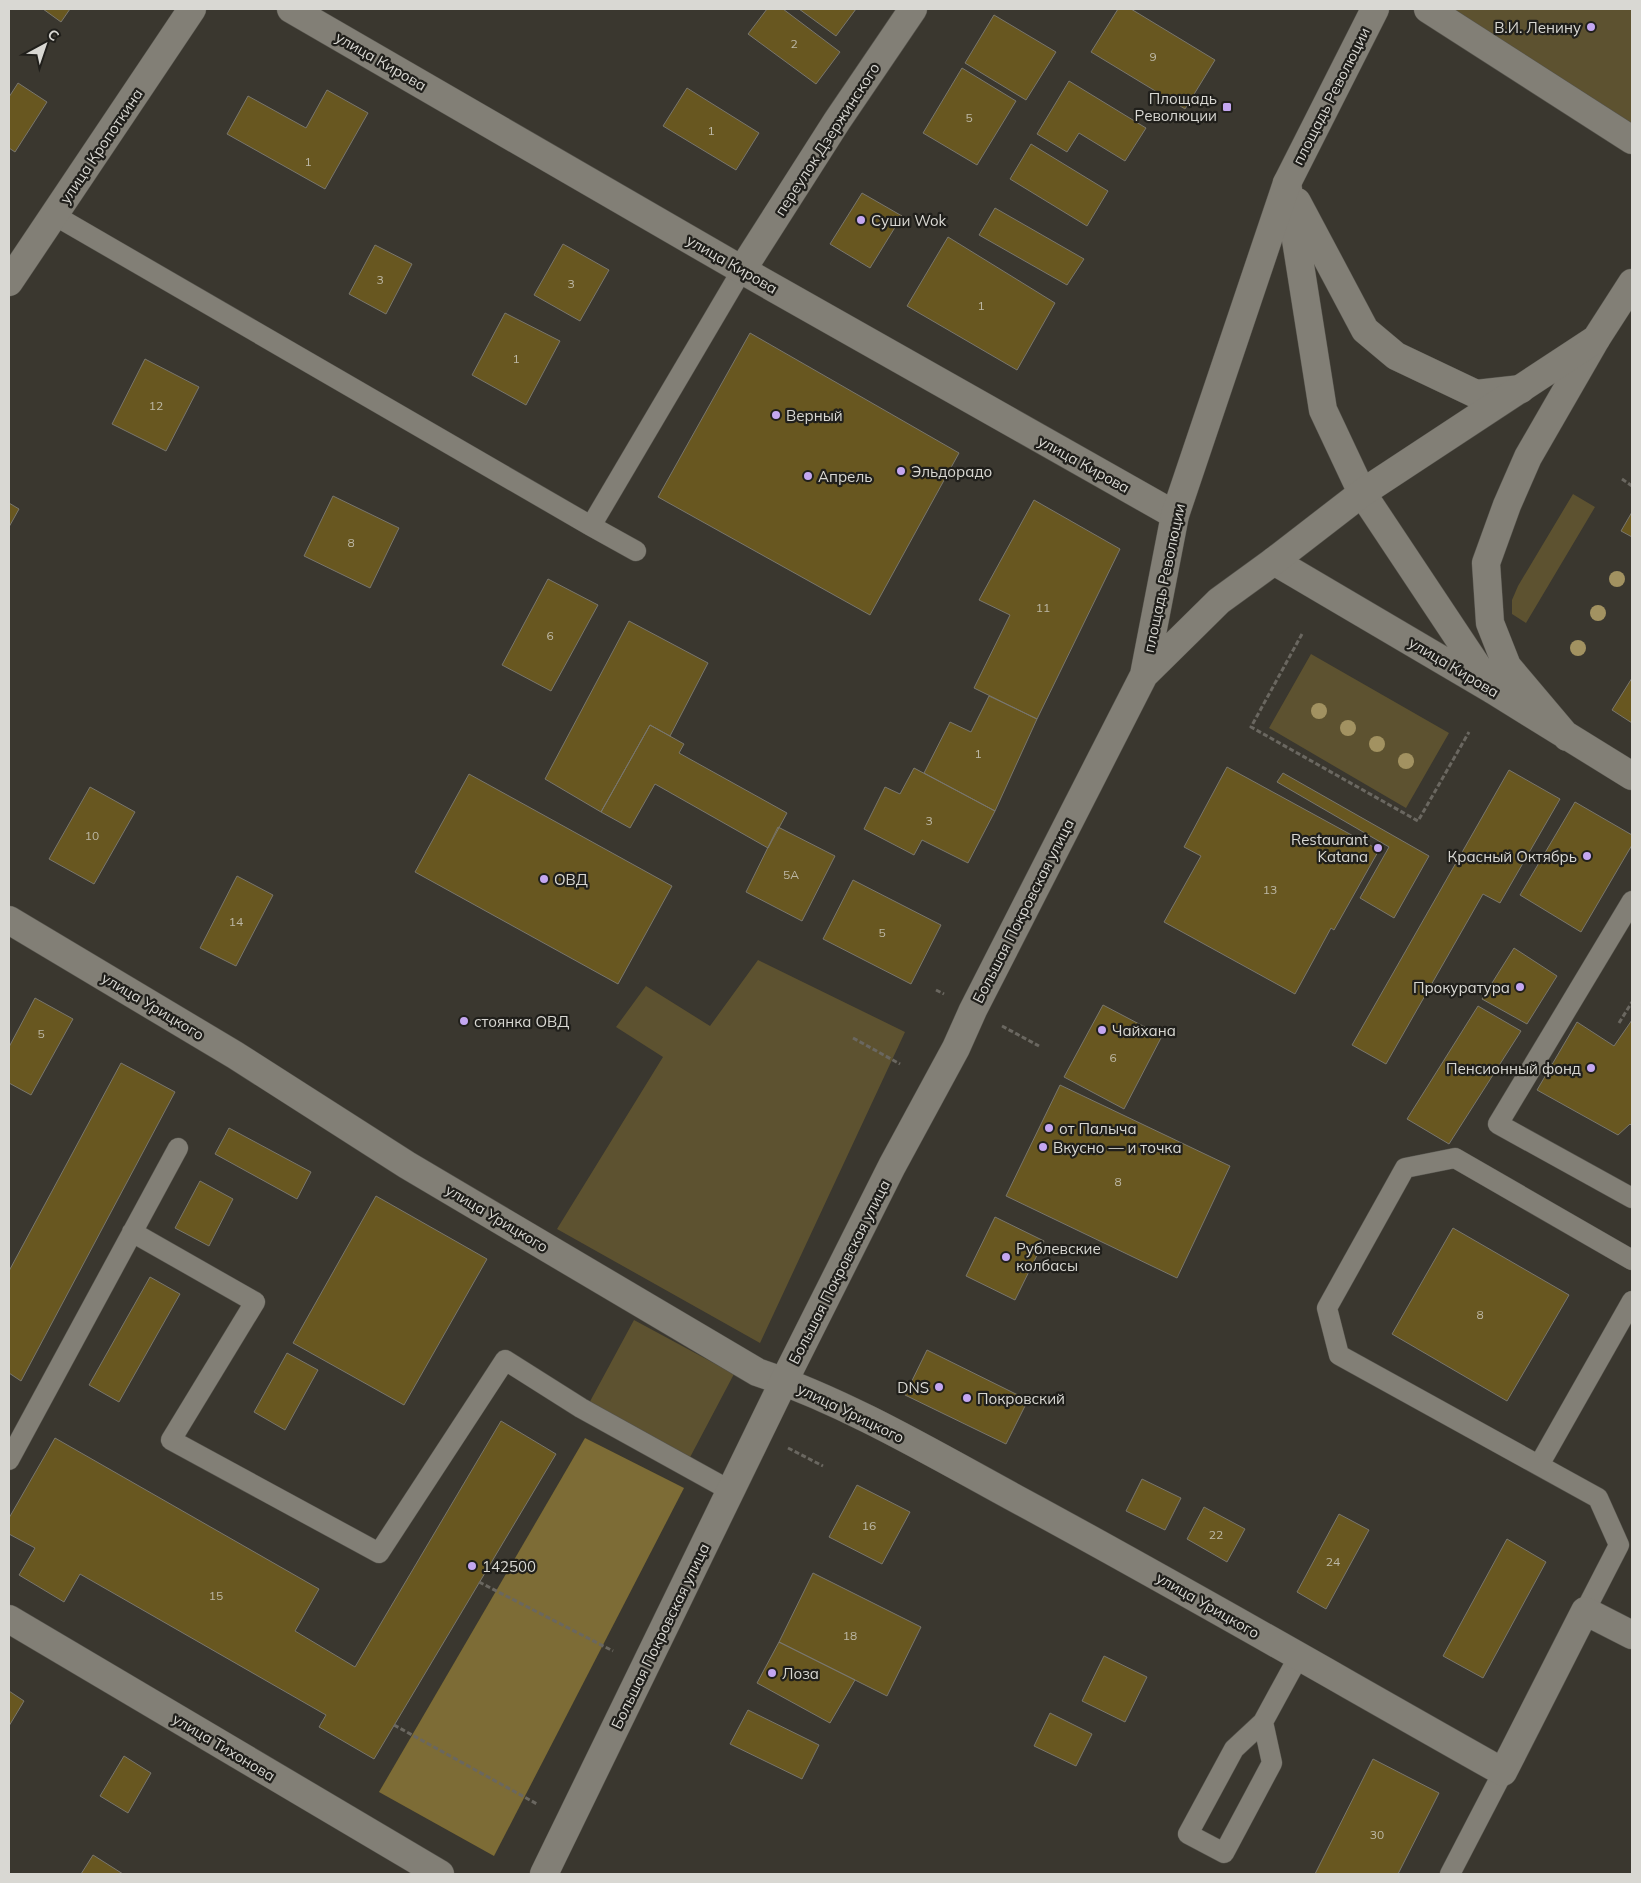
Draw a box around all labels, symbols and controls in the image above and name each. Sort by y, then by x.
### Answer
place label: В.И. Ленину [1494,18,1581,37]
north arrow [20,20,70,70]
marker: В.И. Ленину [1585,21,1597,33]
street label: площадь Революции [1288,24,1374,168]
text: С [44,25,63,45]
street label: улица Кирова [332,27,430,95]
house number: 2 [790,36,798,51]
house number: 9 [1149,49,1157,64]
street label: переулок Дзержинского [770,59,884,219]
street label: улица Кропоткина [55,85,147,207]
place label: Площадь Революции [1135,89,1217,125]
marker: Площадь Революции [1221,101,1233,113]
house number: 5 [965,110,973,125]
house number: 1 [707,123,715,138]
house number: 1 [304,154,312,169]
place label: Суши Wok [871,211,947,230]
marker: Суши Wok [855,214,867,226]
street label: улица Кирова [683,230,781,298]
house number: 3 [376,272,384,287]
house number: 3 [567,276,575,291]
house number: 1 [977,298,985,313]
house number: 1 [512,351,520,366]
house number: 12 [149,398,163,413]
place label: Верный [786,406,843,425]
marker: Верный [770,409,782,421]
street label: улица Кирова [1035,431,1133,497]
place label: Эльдорадо [911,462,992,481]
marker: Эльдорадо [895,465,907,477]
place label: Апрель [818,467,872,486]
marker: Апрель [802,470,814,482]
street label: площадь Революции [1139,502,1189,654]
house number: 8 [347,535,355,550]
house number: 11 [1036,600,1050,615]
house number: 6 [546,628,554,643]
street label: улица Кирова [1405,633,1503,701]
house number: 1 [974,746,982,761]
house number: 3 [925,813,933,828]
street label: Большая Покровская улица [968,816,1078,1006]
house number: 10 [85,828,99,843]
place label: Restaurant Katana [1291,830,1368,866]
marker: Restaurant Katana [1372,842,1384,854]
place label: Красный Октябрь [1447,847,1577,866]
marker: Красный Октябрь [1581,850,1593,862]
house number: 5А [783,867,799,882]
place label: ОВД [554,870,588,889]
marker: ОВД [538,873,550,885]
house number: 13 [1263,882,1277,897]
house number: 14 [229,914,243,929]
house number: 5 [878,925,886,940]
street label: улица Урицкого [98,968,208,1044]
place label: Прокуратура [1413,978,1510,997]
marker: Прокуратура [1514,981,1526,993]
place label: стоянка ОВД [474,1012,569,1031]
marker: стоянка ОВД [458,1015,470,1027]
place label: Чайхана [1112,1021,1176,1040]
marker: Чайхана [1096,1024,1108,1036]
house number: 5 [37,1026,45,1041]
house number: 6 [1109,1050,1117,1065]
place label: Пенсионный фонд [1446,1059,1581,1078]
marker: Пенсионный фонд [1585,1062,1597,1074]
place label: от Палыча [1059,1119,1137,1138]
marker: от Палыча [1043,1122,1055,1134]
place label: Вкусно — и точка [1053,1138,1182,1157]
marker: Вкусно — и точка [1037,1141,1049,1153]
house number: 8 [1114,1174,1122,1189]
street label: Большая Покровская улица [784,1177,894,1367]
street label: улица Урицкого [442,1180,552,1256]
place label: Рублевские колбасы [1016,1239,1101,1275]
marker: Рублевские колбасы [1000,1251,1012,1263]
house number: 8 [1476,1307,1484,1322]
place label: DNS [897,1378,929,1397]
street label: улица Урицкого [795,1379,907,1447]
marker: DNS [933,1381,945,1393]
place label: Покровский [977,1389,1065,1408]
marker: Покровский [961,1392,973,1404]
house number: 16 [862,1518,876,1533]
house number: 22 [1209,1527,1223,1542]
street label: Большая Покровская улица [607,1540,713,1732]
house number: 24 [1326,1554,1340,1569]
place label: 142500 [482,1557,536,1576]
marker: 142500 [466,1560,478,1572]
street label: улица Урицкого [1153,1568,1263,1642]
house number: 15 [209,1588,223,1603]
house number: 18 [843,1628,857,1643]
place label: Лоза [782,1664,819,1683]
marker: Лоза [766,1667,778,1679]
street label: улица Тихонова [169,1709,279,1785]
house number: 30 [1370,1827,1384,1842]

